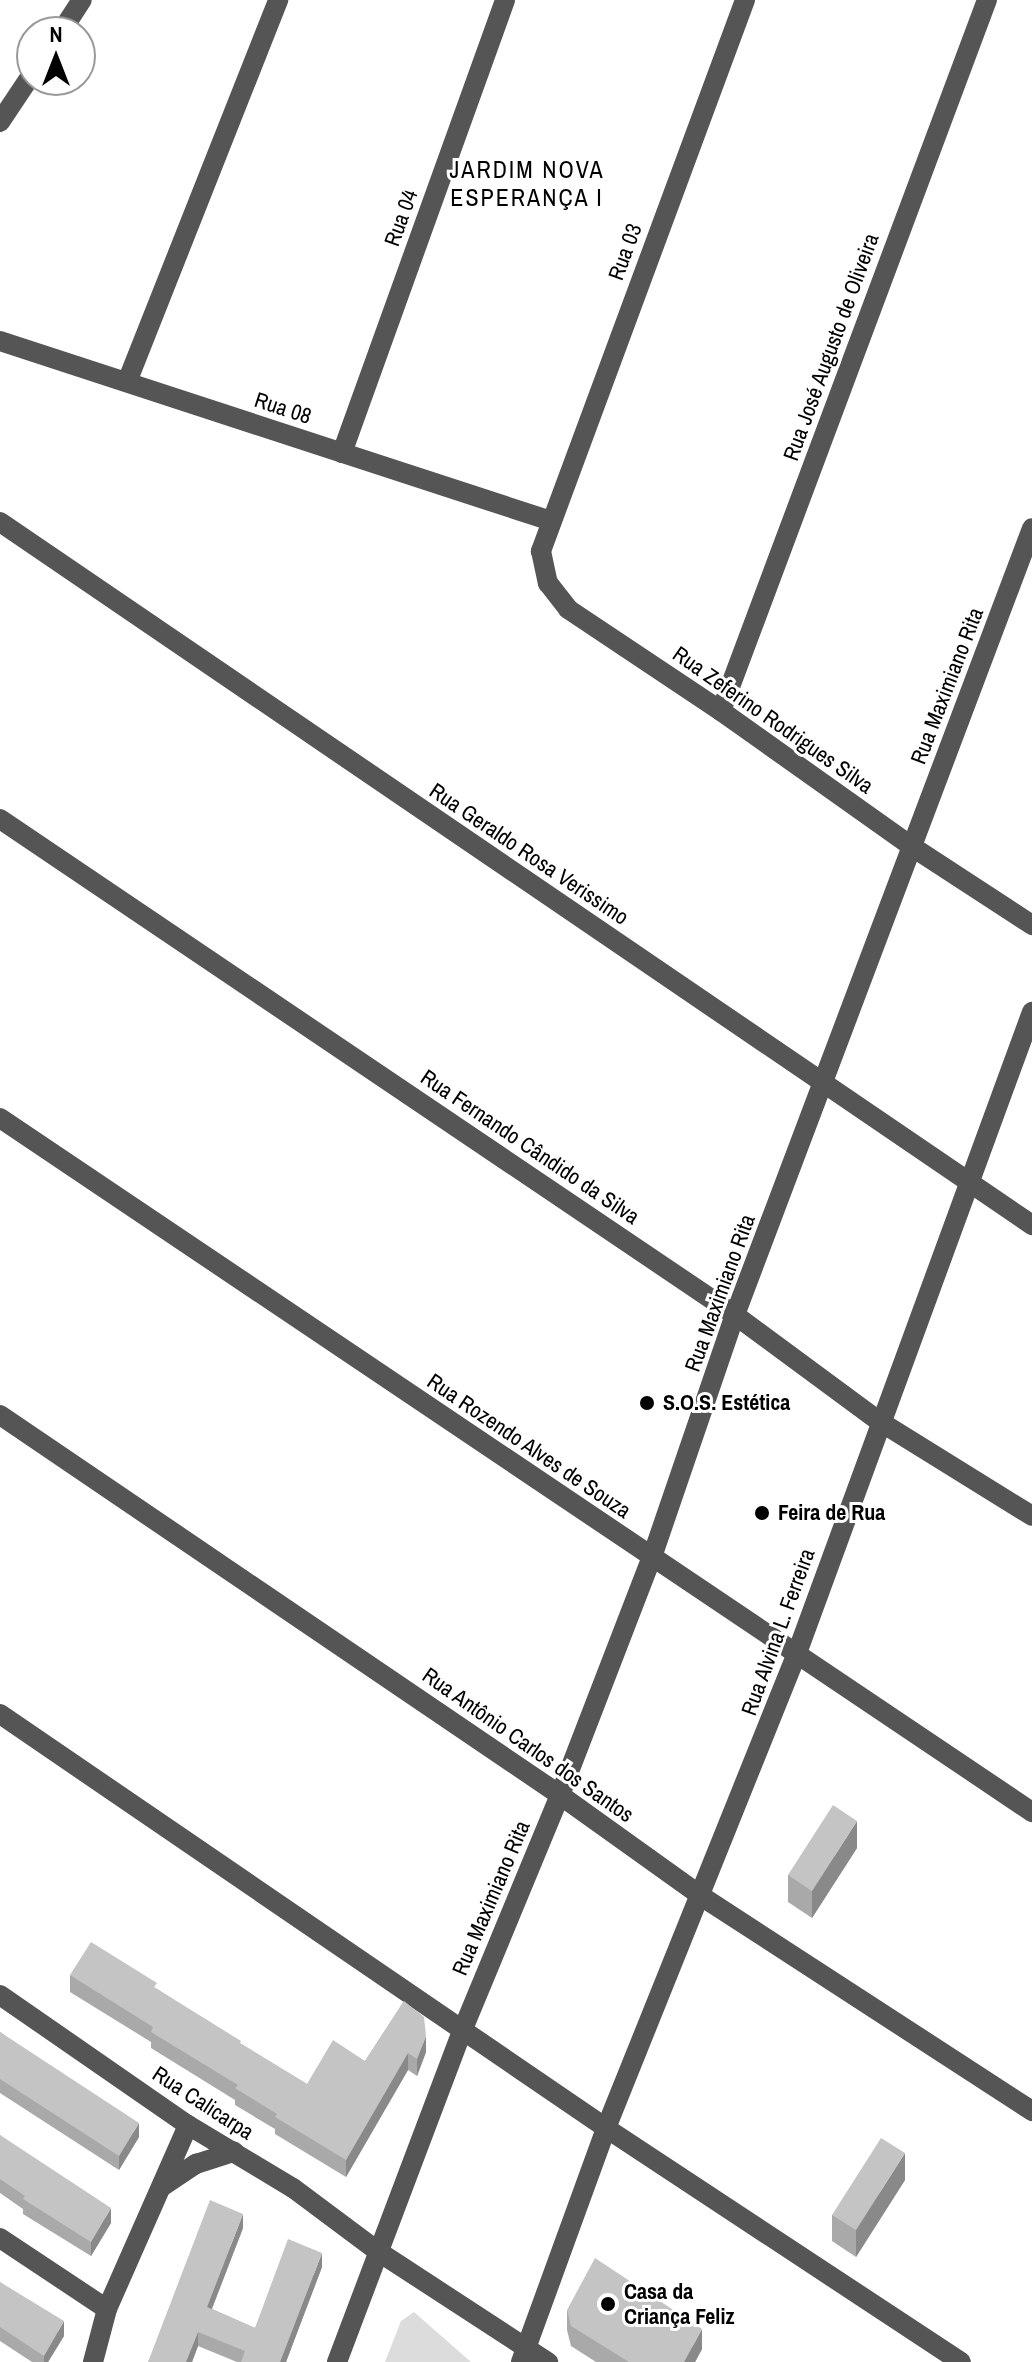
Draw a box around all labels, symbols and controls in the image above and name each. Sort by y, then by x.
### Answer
north arrow [16,16,96,96]
text: N [49,19,63,49]
district label: JARDIM NOVA ESPERANÇA I [449,156,605,212]
street label: Rua 04 [379,186,423,250]
street label: Rua 03 [603,220,647,284]
street label: Rua José Augusto de Oliveira [777,229,885,465]
street label: Rua 08 [251,386,315,430]
street label: Rua Maximiano Rita [905,604,989,768]
street label: Rua Zeferino Rodrigues Silva [668,641,878,799]
street label: Rua Geraldo Rosa Verissimo [424,777,634,931]
street label: Rua Fernando Cândido da Silva [416,1064,644,1230]
street label: Rua Maximiano Rita [679,1211,761,1375]
street label: Rua Rozendo Alves de Souza [422,1368,636,1524]
place label: S.O.S. Estética [663,1390,790,1416]
marker: S.O.S. Estética [638,1394,656,1412]
place label: Feira de Rua [778,1500,885,1526]
marker: Feira de Rua [753,1504,771,1522]
street label: Rua Alvina L. Ferreira [735,1545,821,1719]
street label: Rua Antônio Carlos dos Santos [417,1662,639,1828]
street label: Rua Maximiano Rita [447,1817,535,1979]
street label: Rua Calicarpa [147,2061,259,2145]
place label: Casa da Criança Feliz [624,2278,734,2330]
marker: Casa da Criança Feliz [599,2295,617,2313]

